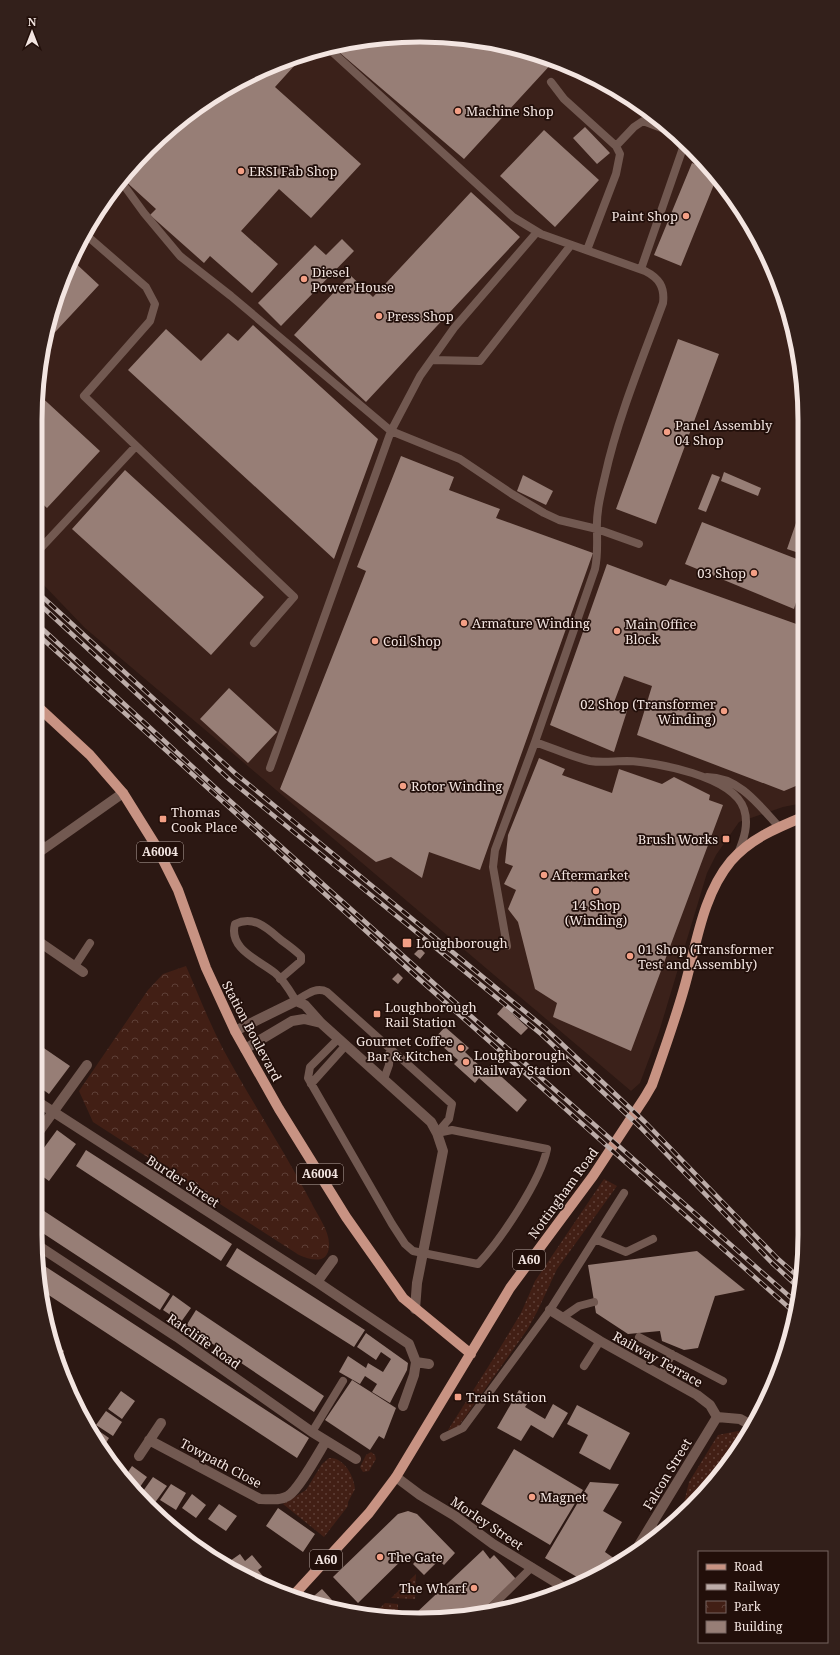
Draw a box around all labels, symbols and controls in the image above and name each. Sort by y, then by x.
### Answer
north arrow [12,12,52,52]
text: N [28,14,37,29]
place label: Machine Shop [466,102,554,120]
marker: Machine Shop [453,106,463,116]
place label: ERSI Fab Shop [249,162,338,180]
marker: ERSI Fab Shop [236,166,246,176]
place label: Paint Shop [612,207,678,225]
marker: Paint Shop [681,211,691,221]
place label: Diesel Power House [312,263,394,296]
marker: Diesel Power House [299,274,309,284]
place label: Press Shop [387,307,454,325]
marker: Press Shop [374,311,384,321]
place label: Panel Assembly 04 Shop [675,416,773,449]
marker: Panel Assembly 04 Shop [662,427,672,437]
place label: 03 Shop [697,564,746,582]
marker: 03 Shop [749,568,759,578]
place label: Armature Winding [472,614,590,632]
place label: Main Office Block [625,615,697,648]
marker: Armature Winding [459,618,469,628]
marker: Main Office Block [612,626,622,636]
place label: Coil Shop [383,632,441,650]
marker: Coil Shop [370,636,380,646]
place label: 02 Shop (Transformer Winding) [580,695,716,728]
marker: 02 Shop (Transformer Winding) [719,706,729,716]
place label: Rotor Winding [411,777,502,795]
marker: Rotor Winding [398,781,408,791]
place label: Thomas Cook Place [171,803,238,836]
marker: Thomas Cook Place [158,814,168,824]
place label: Brush Works [638,830,718,848]
marker: Brush Works [721,834,731,844]
road number: A6004 [137,842,183,862]
place label: Aftermarket [552,866,629,884]
marker: Aftermarket [539,870,549,880]
marker: 14 Shop (Winding) [591,886,601,896]
place label: 14 Shop (Winding) [565,896,627,929]
place label: Loughborough [416,934,508,952]
marker: Loughborough [401,937,413,949]
place label: 01 Shop (Transformer Test and Assembly) [638,940,774,973]
marker: 01 Shop (Transformer Test and Assembly) [625,951,635,961]
street label: Station Boulevard [218,978,286,1084]
place label: Loughborough Rail Station [385,998,477,1031]
marker: Loughborough Rail Station [372,1009,382,1019]
place label: Gourmet Coffee Bar & Kitchen [356,1032,454,1065]
marker: Gourmet Coffee Bar & Kitchen [456,1043,466,1053]
place label: Loughborough Railway Station [474,1046,571,1079]
marker: Loughborough Railway Station [461,1057,471,1067]
street label: Nottingham Road [524,1144,602,1242]
street label: Burder Street [143,1151,223,1212]
road number: A6004 [297,1164,343,1184]
road number: A60 [513,1250,545,1270]
street label: Ratcliffe Road [164,1309,244,1373]
street label: Railway Terrace [610,1327,706,1391]
place label: Train Station [466,1388,547,1406]
marker: Train Station [453,1392,463,1402]
street label: Towpath Close [177,1434,265,1492]
street label: Falcon Street [639,1435,696,1513]
place label: Magnet [540,1488,587,1506]
street label: Morley Street [447,1492,527,1554]
marker: Magnet [527,1492,537,1502]
place label: The Gate [388,1548,443,1566]
road number: A60 [310,1550,342,1570]
legend [698,1551,828,1643]
marker: The Gate [375,1552,385,1562]
text: Road [734,1558,764,1575]
text: Railway [734,1578,780,1595]
place label: The Wharf [399,1579,467,1597]
marker: The Wharf [469,1583,479,1593]
text: Park [734,1598,762,1615]
text: Building [734,1618,783,1635]

